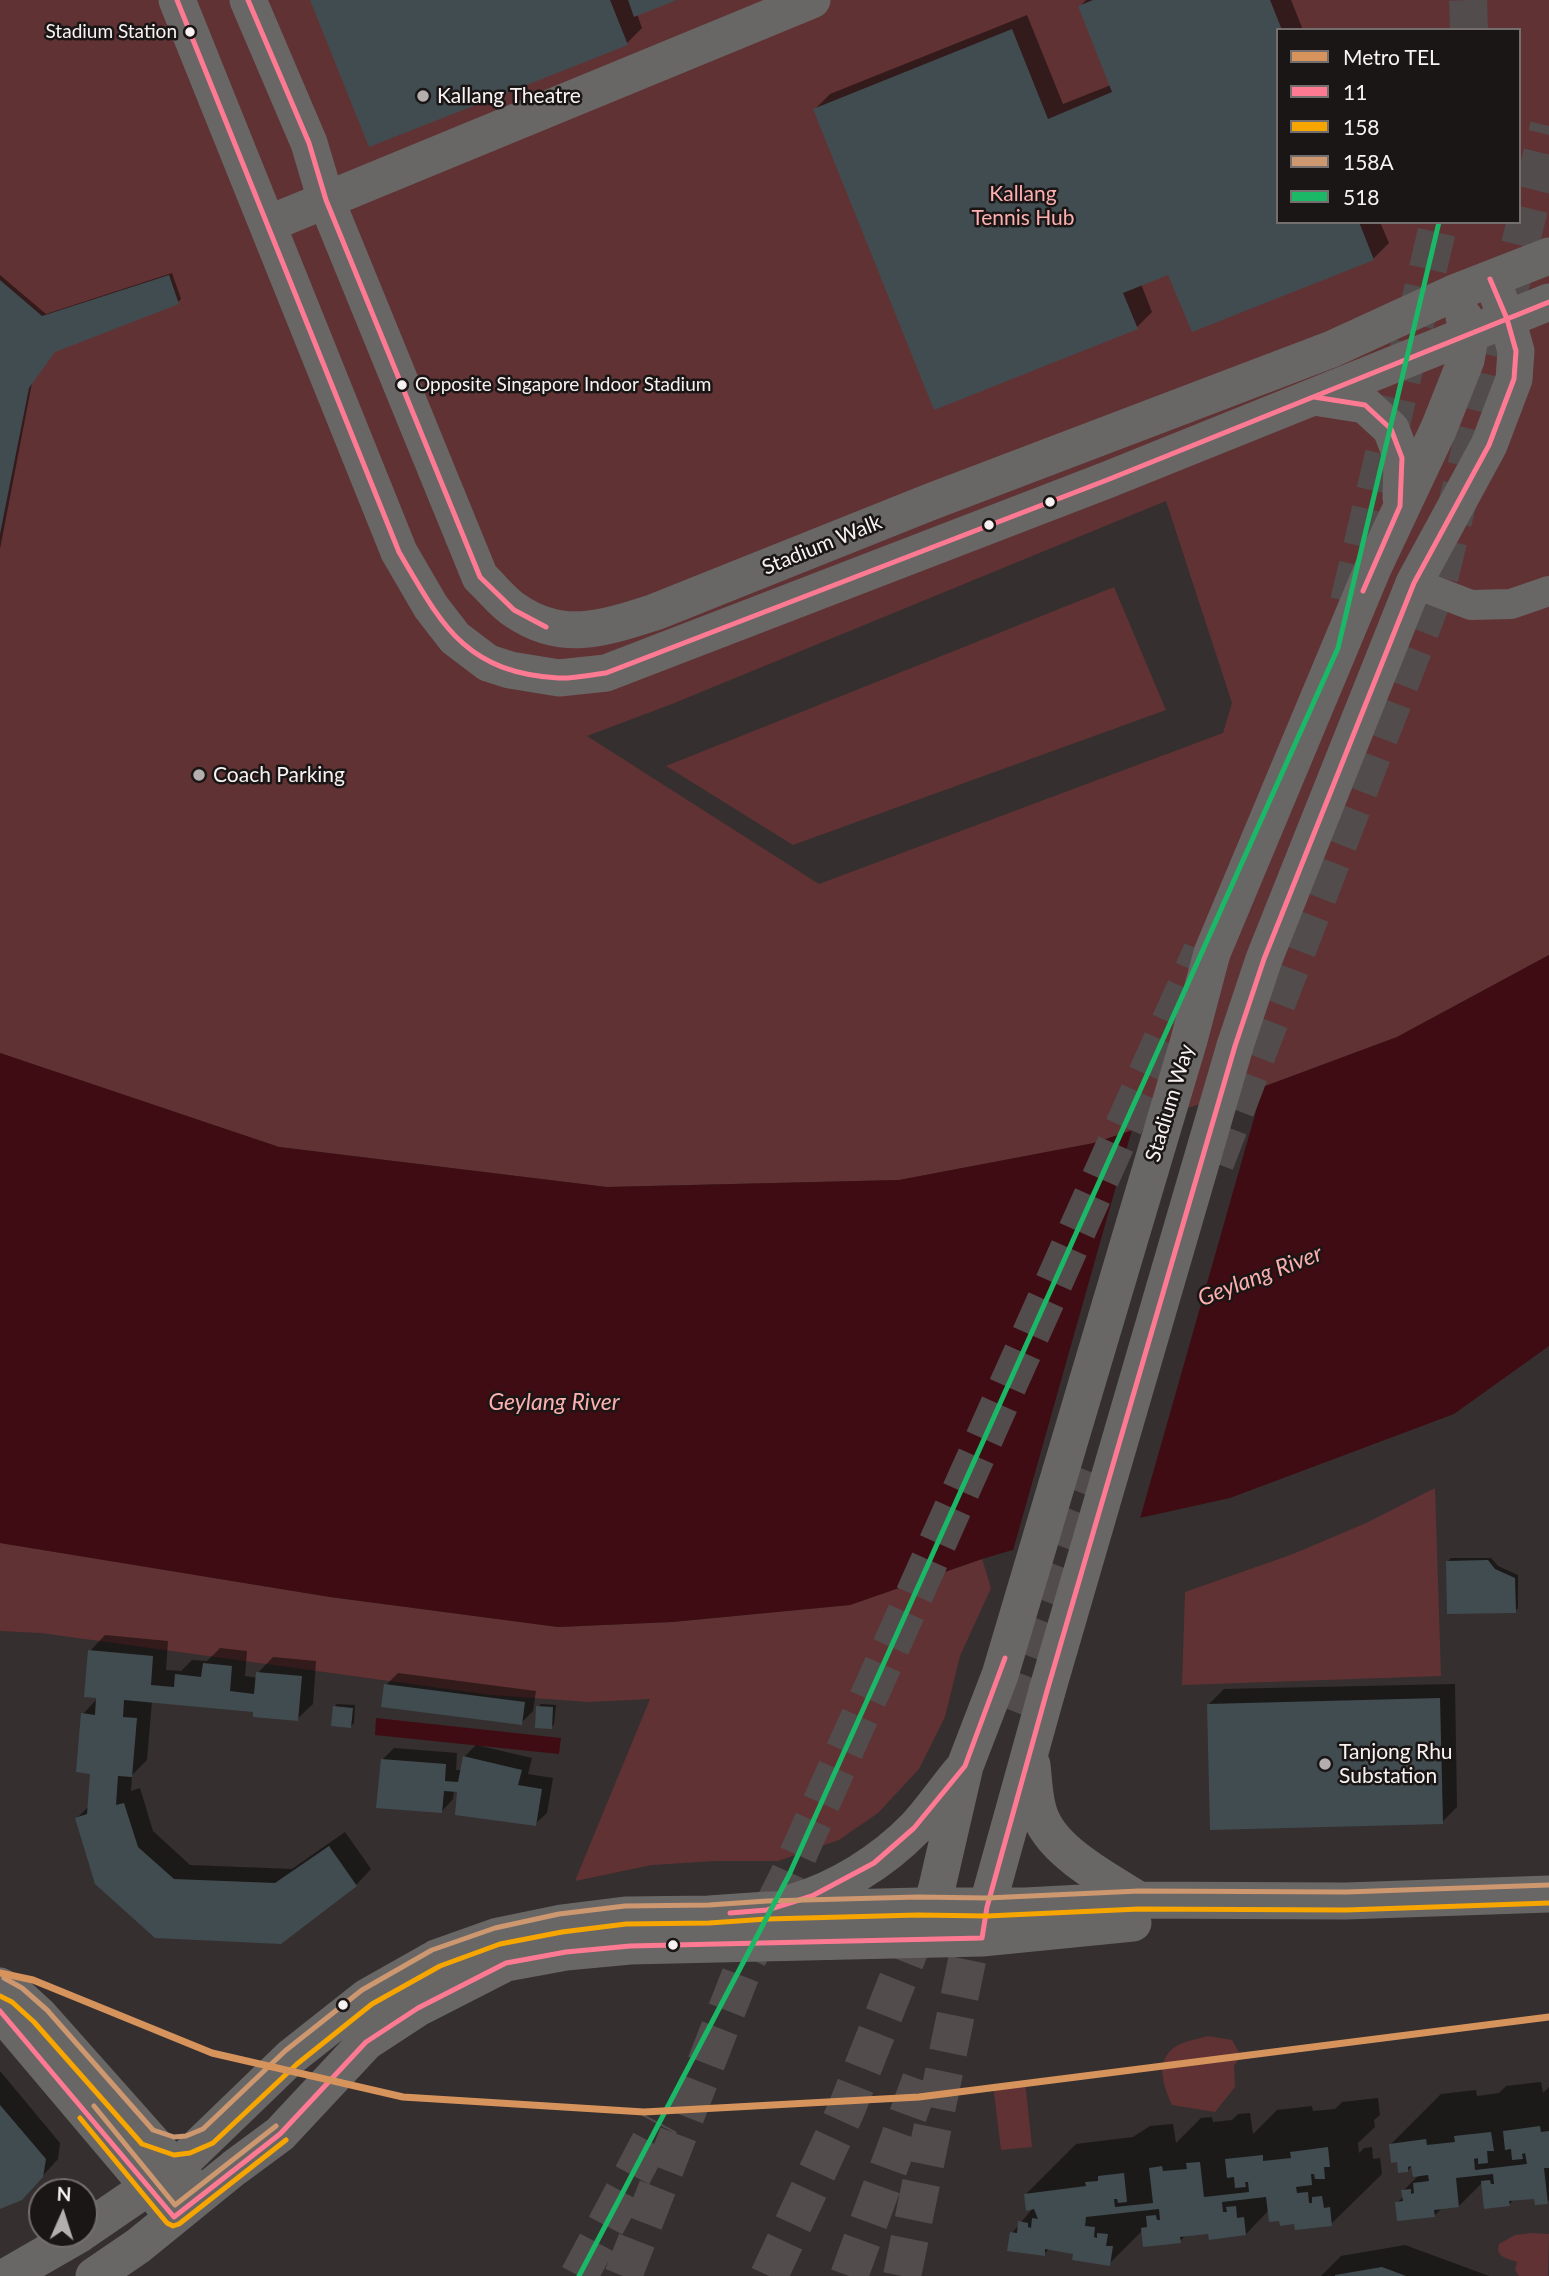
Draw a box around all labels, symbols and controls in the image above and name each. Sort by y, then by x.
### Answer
place label: Stadium Station [45,21,177,43]
marker: Stadium Station [183,25,197,39]
legend [1276,28,1521,224]
text: Metro TEL [1343,44,1440,69]
text: 11 [1343,79,1367,104]
place label: Kallang Theatre [437,83,581,109]
marker: Kallang Theatre [415,88,431,104]
text: 158 [1343,114,1380,139]
text: 158A [1343,149,1394,174]
park label: Kallang Tennis Hub [971,181,1075,231]
text: 518 [1343,184,1380,209]
place label: Opposite Singapore Indoor Stadium [415,374,711,396]
marker: Opposite Singapore Indoor Stadium [395,378,409,392]
unlabelled marker [1043,495,1057,509]
street label: Stadium Walk [759,510,885,580]
unlabelled marker [982,518,996,532]
place label: Coach Parking [213,762,345,788]
marker: Coach Parking [191,767,207,783]
street label: Stadium Way [1140,1041,1200,1165]
water label: Geylang River [1194,1240,1326,1312]
water label: Geylang River [488,1389,620,1417]
place label: Tanjong Rhu Substation [1339,1739,1453,1789]
marker: Tanjong Rhu Substation [1317,1756,1333,1772]
unlabelled marker [666,1938,680,1952]
unlabelled marker [336,1998,350,2012]
north arrow [28,2178,98,2248]
text: N [56,2182,72,2205]

